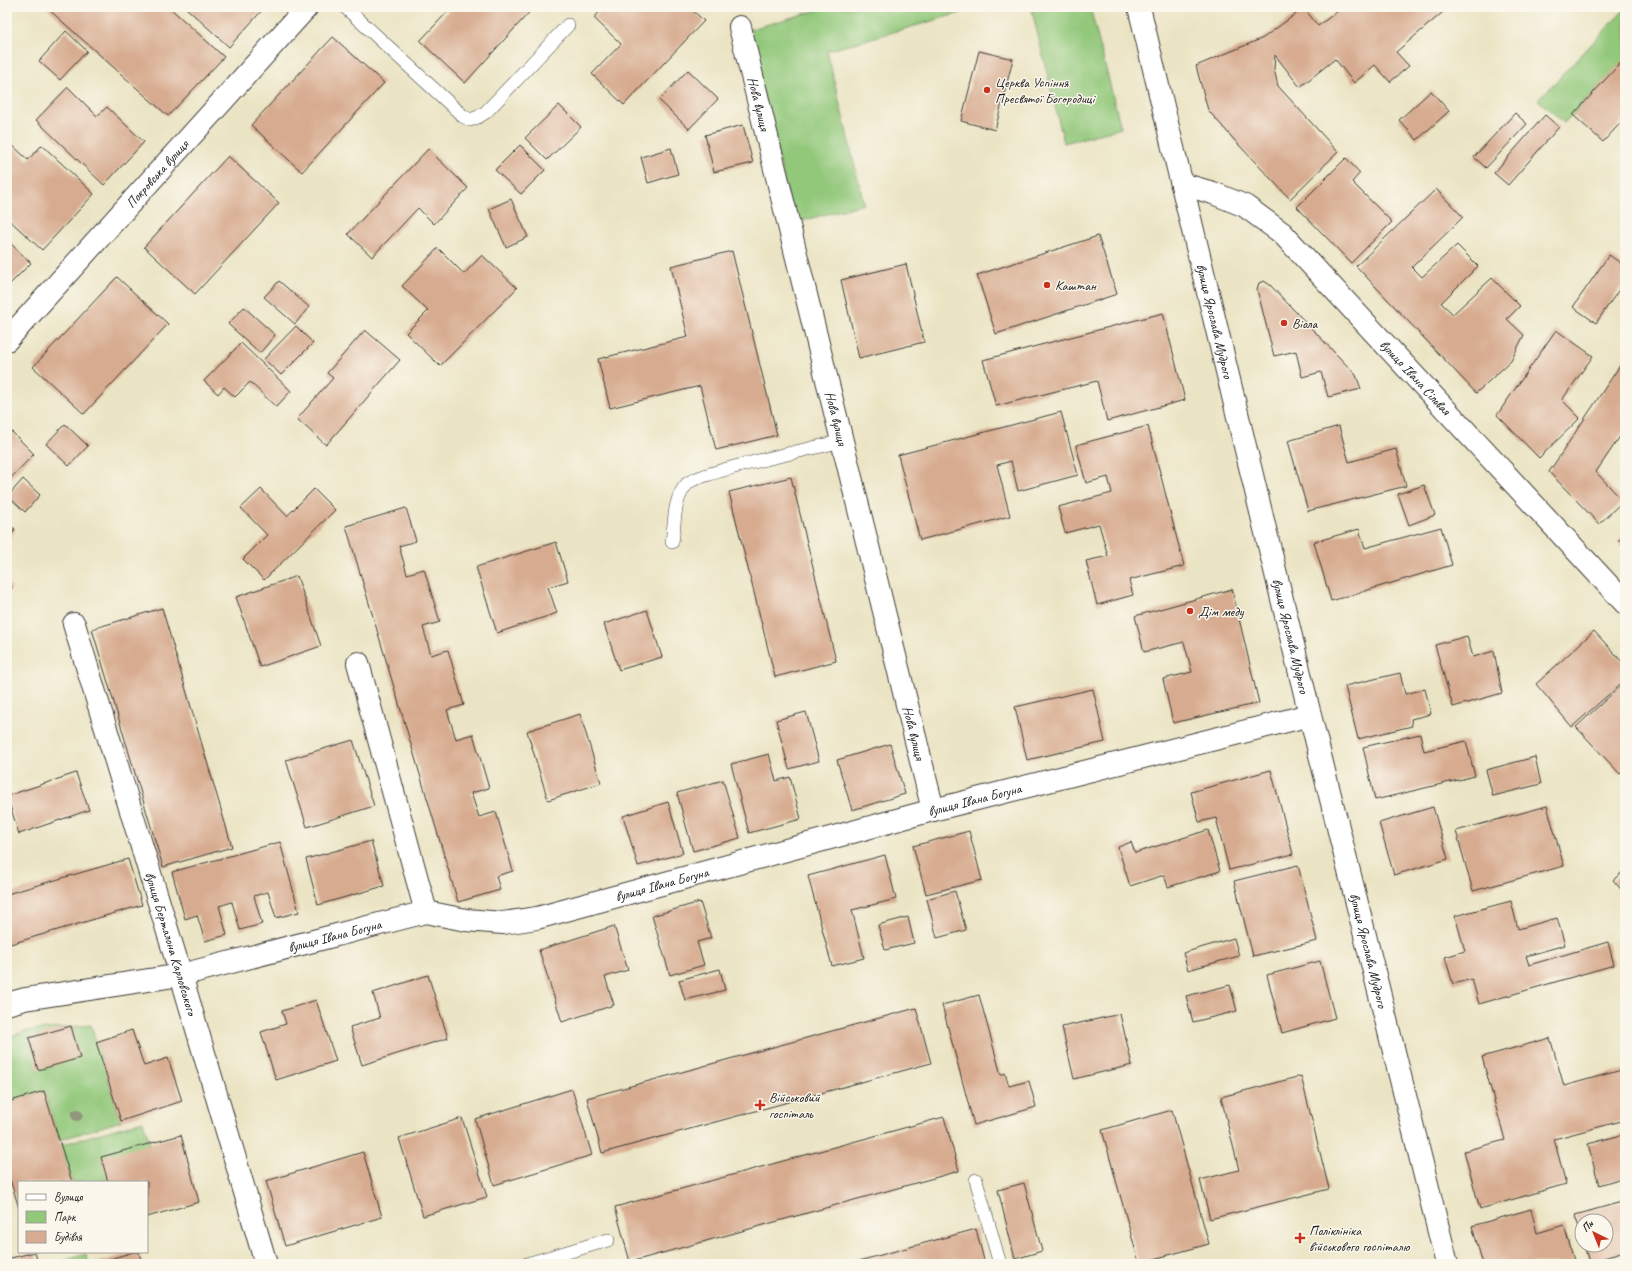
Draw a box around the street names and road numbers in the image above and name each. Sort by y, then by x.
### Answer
street label: Нова вулиця [744,75,774,134]
street label: Покровська вулиця [122,135,193,211]
street label: вулиця Ярослава Мудрого [1193,262,1237,381]
street label: вулиця Івана Сільвая [1376,336,1456,419]
street label: Нова вулиця [822,390,852,449]
street label: вулиця Ярослава Мудрого [1269,577,1313,696]
street label: Нова вулиця [899,704,929,763]
street label: вулиця Івана Богуна [926,779,1024,820]
street label: вулиця Івана Богуна [613,863,711,905]
street label: вулиця Берталона Карловського [142,870,201,1019]
street label: вулиця Ярослава Мудрого [1346,891,1392,1011]
street label: вулиця Івана Богуна [286,915,384,956]

